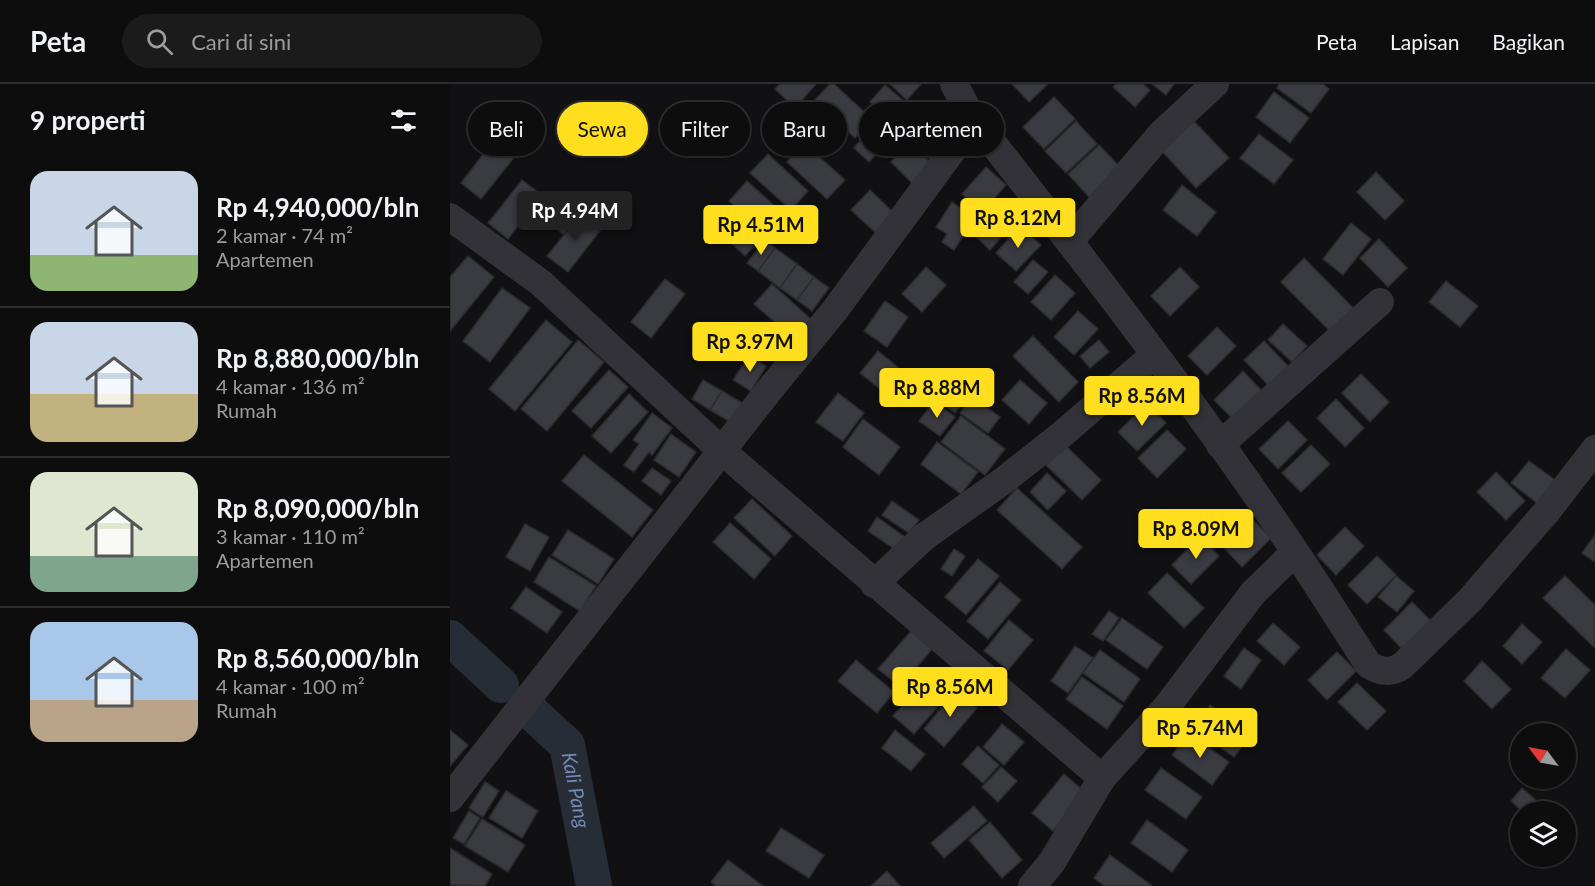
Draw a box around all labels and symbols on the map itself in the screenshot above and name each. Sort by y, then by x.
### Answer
pin: Rp 4.94M [513,191,637,242]
pin: Rp 8.12M [956,198,1080,249]
pin: Rp 4.51M [699,205,823,256]
pin: Rp 3.97M [688,322,812,373]
pin: Rp 8.88M [875,368,999,419]
pin: Rp 8.56M [1080,376,1204,427]
pin: Rp 8.09M [1134,509,1258,560]
pin: Rp 8.56M [888,667,1012,718]
pin: Rp 5.74M [1138,708,1262,759]
north arrow [1510,723,1576,789]
water label: Kali Pang [558,750,596,830]

